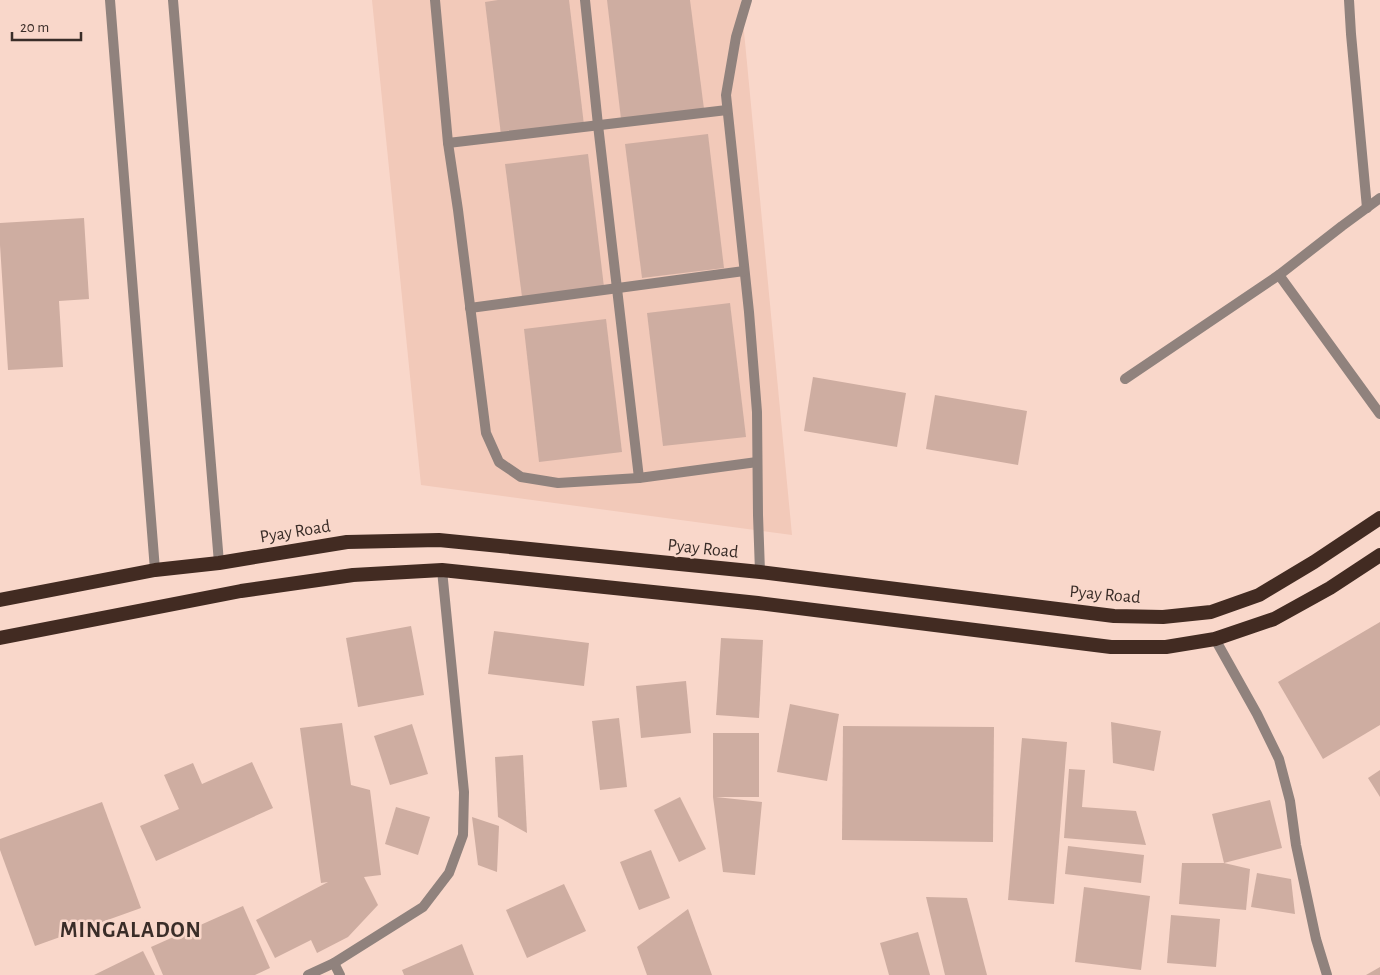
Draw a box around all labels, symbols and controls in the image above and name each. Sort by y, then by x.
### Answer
scale bar [12,10,81,42]
text: 20 m [20,20,49,35]
street label: Pyay Road [259,518,332,546]
street label: Pyay Road [666,536,739,562]
street label: Pyay Road [1069,583,1141,607]
district label: MINGALADON [60,919,202,941]

